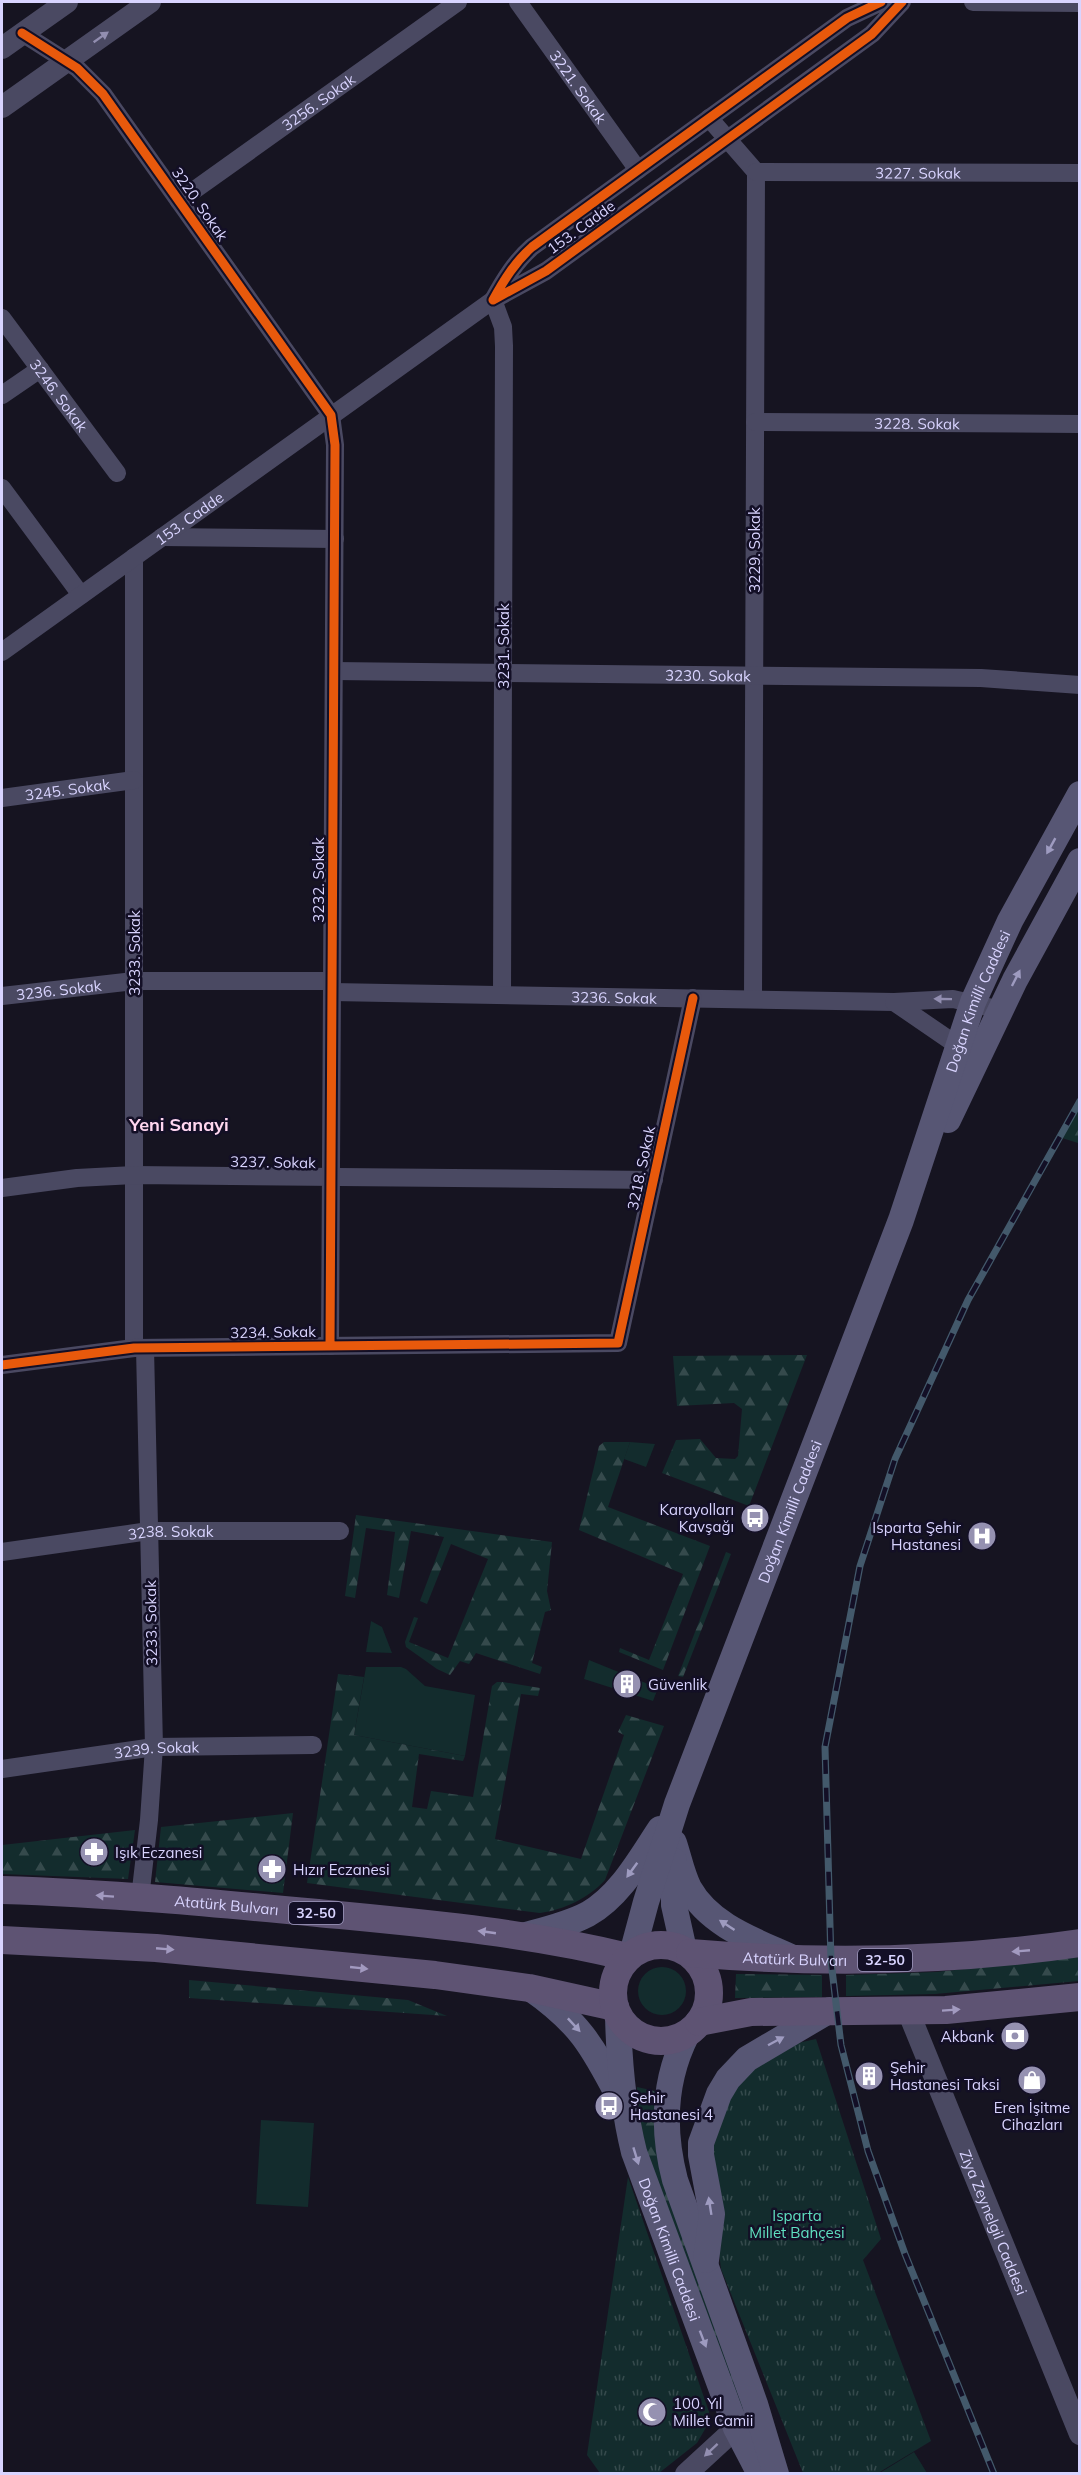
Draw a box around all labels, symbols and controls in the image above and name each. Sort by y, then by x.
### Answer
one-way arrow [92,31,108,43]
street label: 3221. Sokak [546,46,611,127]
street label: 3256. Sokak [278,69,359,134]
street label: 3220. Sokak [168,163,232,245]
street label: 3227. Sokak [875,163,961,182]
street label: 153. Cadde [543,196,619,258]
street label: 3246. Sokak [26,355,93,435]
street label: 3228. Sokak [874,413,960,433]
street label: 153. Cadde [151,487,227,549]
street label: 3229. Sokak [745,507,764,593]
street label: 3231. Sokak [494,603,513,689]
street label: 3230. Sokak [665,665,751,685]
street label: 3245. Sokak [24,774,111,804]
street label: 3232. Sokak [309,837,328,923]
one-way arrow [1046,837,1056,854]
street label: 3233. Sokak [125,910,144,996]
street label: Doğan Kimilli Caddesi [941,927,1014,1075]
one-way arrow [1011,969,1021,987]
street label: 3236. Sokak [15,975,103,1004]
street label: 3236. Sokak [571,987,657,1007]
one-way arrow [934,994,953,1004]
district label: Yeni Sanayi [128,1113,229,1136]
street label: 3218. Sokak [623,1124,659,1212]
street label: 3237. Sokak [230,1152,316,1172]
street label: 3234. Sokak [230,1322,316,1342]
street label: Doğan Kimilli Caddesi [753,1437,825,1585]
place label: Karayolları Kavşağı [660,1500,734,1536]
bus stop icon: Karayolları Kavşağı [739,1502,771,1534]
place label: Isparta Şehir Hastanesi [872,1518,962,1554]
hospital icon: Isparta Şehir Hastanesi [966,1520,998,1552]
street label: 3238. Sokak [127,1522,214,1543]
street label: 3233. Sokak [141,1580,161,1666]
building icon: Güvenlik [611,1668,643,1700]
place label: Güvenlik [648,1675,708,1694]
street label: 3239. Sokak [113,1737,200,1762]
pharmacy icon: Işık Eczanesi [78,1836,110,1868]
place label: Işık Eczanesi [115,1843,202,1862]
pharmacy icon: Hızır Eczanesi [256,1853,288,1885]
place label: Hızır Eczanesi [293,1860,390,1879]
one-way arrow [626,1861,638,1877]
one-way arrow [96,1891,115,1900]
street label: Atatürk Bulvarı [174,1891,279,1919]
road number: 32-50 [289,1902,343,1924]
one-way arrow [720,1919,736,1931]
one-way arrow [478,1928,497,1937]
one-way arrow [155,1944,174,1954]
one-way arrow [1012,1946,1031,1956]
street label: Atatürk Bulvarı [742,1947,847,1969]
road number: 32-50 [858,1949,912,1971]
one-way arrow [349,1963,368,1972]
one-way arrow [942,2005,961,2014]
one-way arrow [567,2018,581,2032]
bank icon: Akbank [999,2020,1031,2052]
place label: Akbank [941,2027,994,2046]
one-way arrow [767,2036,784,2046]
place label: Şehir Hastanesi Taksi [890,2058,1000,2094]
building icon: Şehir Hastanesi Taksi [853,2060,885,2092]
shop icon: Eren İşitme Cihazları [1016,2064,1048,2096]
place label: Şehir Hastanesi 4 [630,2088,713,2124]
bus stop icon: Şehir Hastanesi 4 [593,2090,625,2122]
place label: Eren İşitme Cihazları [994,2098,1070,2134]
one-way arrow [632,2147,641,2165]
street label: Ziya Zeynelgil Caddesi [956,2147,1032,2298]
street label: Doğan Kimilli Caddesi [635,2175,705,2324]
one-way arrow [706,2196,715,2215]
park label: Isparta Millet Bahçesi [749,2206,845,2242]
one-way arrow [699,2330,709,2348]
place label: 100. Yıl Millet Camii [673,2394,753,2430]
mosque icon: 100. Yıl Millet Camii [636,2396,668,2428]
one-way arrow [704,2443,719,2456]

